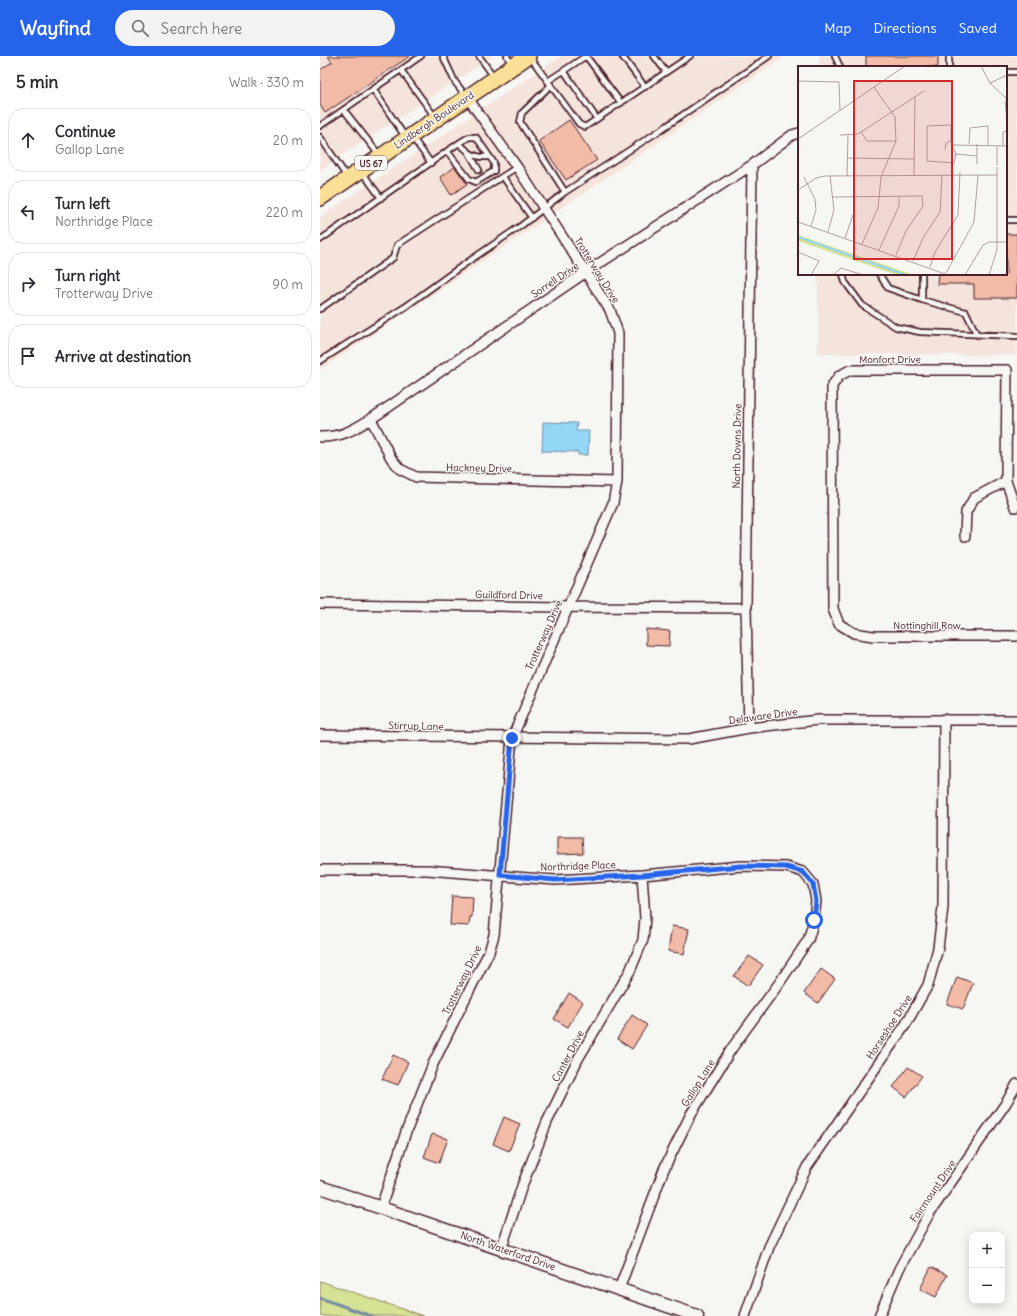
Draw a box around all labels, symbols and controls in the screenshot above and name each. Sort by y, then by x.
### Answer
search box [115,10,395,46]
text: Wayfind [20,16,91,40]
icon: search [129,17,151,39]
text: Search here [161,19,242,38]
text: Map [824,19,851,37]
text: Directions [873,19,937,37]
text: Saved [959,19,997,37]
inset map [798,66,1007,275]
text: 5 min [16,71,58,93]
text: Walk · 330 m [229,74,304,91]
street label: Lindbergh Boulevard [391,88,477,152]
text: Continue [55,122,116,141]
icon: ahead [17,129,39,151]
text: 20 m [273,132,303,149]
text: Gallop Lane [55,141,124,158]
road number: US 67 [355,156,387,170]
text: Turn left [55,194,110,213]
icon: left [17,201,39,223]
text: 220 m [266,204,303,221]
text: Northridge Place [55,213,153,230]
street label: Trotterway Drive [572,235,622,305]
street label: Sorrell Drive [529,259,581,301]
text: Turn right [55,266,120,285]
icon: right [17,273,39,295]
text: 90 m [272,276,303,293]
text: Trotterway Drive [55,285,153,302]
icon: arrive [17,345,39,367]
text: Arrive at destination [55,347,191,366]
street label: Monfort Drive [859,353,921,366]
street label: North Downs Drive [730,403,744,489]
street label: Hackney Drive [446,461,512,475]
street label: Guildford Drive [475,588,543,602]
street label: Trotterway Drive [523,598,565,672]
street label: Nottinghill Row [893,619,961,632]
street label: Delaware Drive [728,705,798,727]
street label: Stirrup Lane [388,719,444,733]
route end [503,729,521,747]
street label: Northridge Place [540,858,616,874]
route start [805,911,823,929]
street label: Trotterway Drive [440,943,484,1017]
street label: Horseshoe Drive [863,992,915,1062]
street label: Canter Drive [549,1028,587,1084]
street label: Gallop Lane [678,1057,718,1109]
street label: Fairmount Drive [907,1157,959,1225]
street label: North Waterford Drive [459,1229,557,1273]
map controls [969,1232,1005,1304]
button: + [969,1232,1005,1268]
button: − [969,1268,1005,1304]

